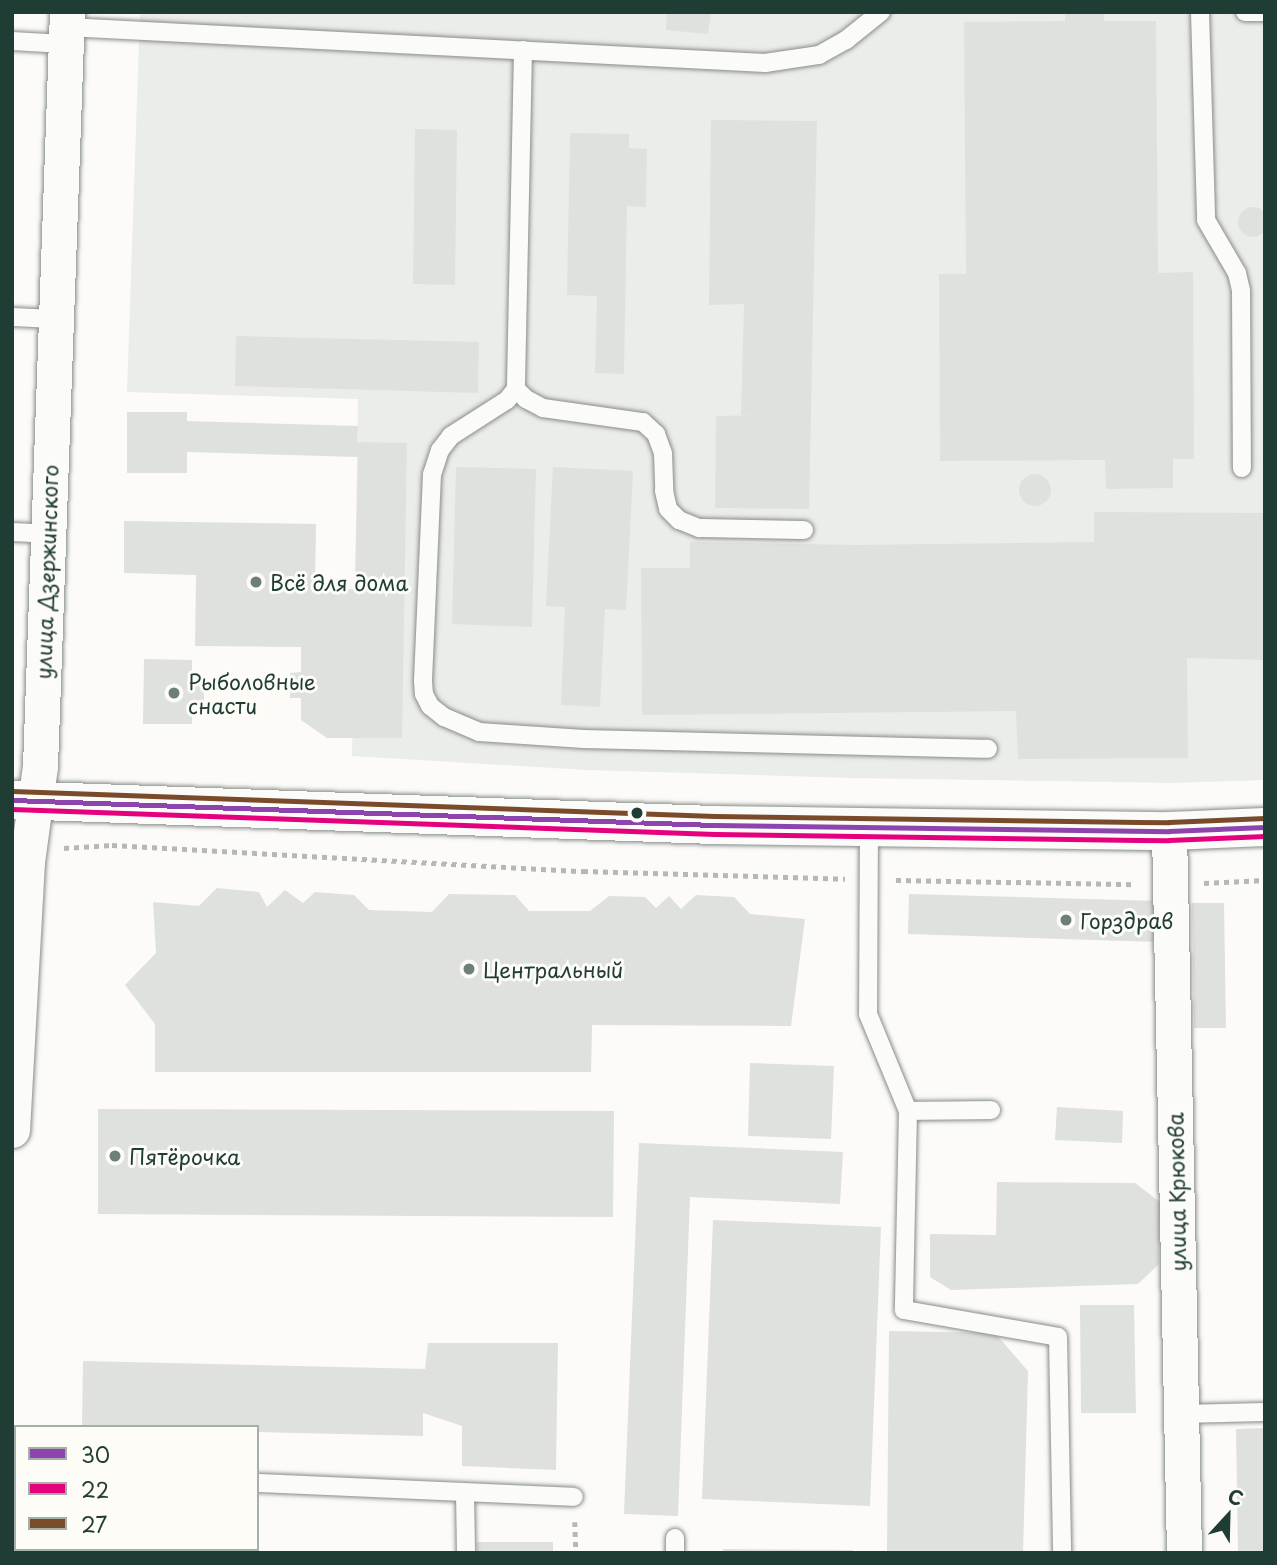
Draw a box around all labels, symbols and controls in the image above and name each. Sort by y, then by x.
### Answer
street label: улица Дзержинского [30,464,62,680]
place label: Всё для дома [270,569,408,595]
marker: Всё для дома [248,574,264,590]
place label: Рыболовные снасти [188,668,316,718]
marker: Рыболовные снасти [166,685,182,701]
unlabelled marker [630,806,644,820]
place label: Горздрав [1080,907,1173,933]
marker: Горздрав [1058,912,1074,928]
place label: Центральный [483,956,623,982]
marker: Центральный [461,961,477,977]
street label: улица Крюкова [1162,1112,1190,1272]
place label: Пятёрочка [129,1143,240,1169]
marker: Пятёрочка [107,1148,123,1164]
legend [14,1425,259,1551]
text: 30 [81,1438,110,1470]
text: 22 [81,1473,109,1505]
north arrow [1193,1481,1263,1551]
text: С [1224,1481,1248,1512]
text: 27 [81,1508,107,1540]

